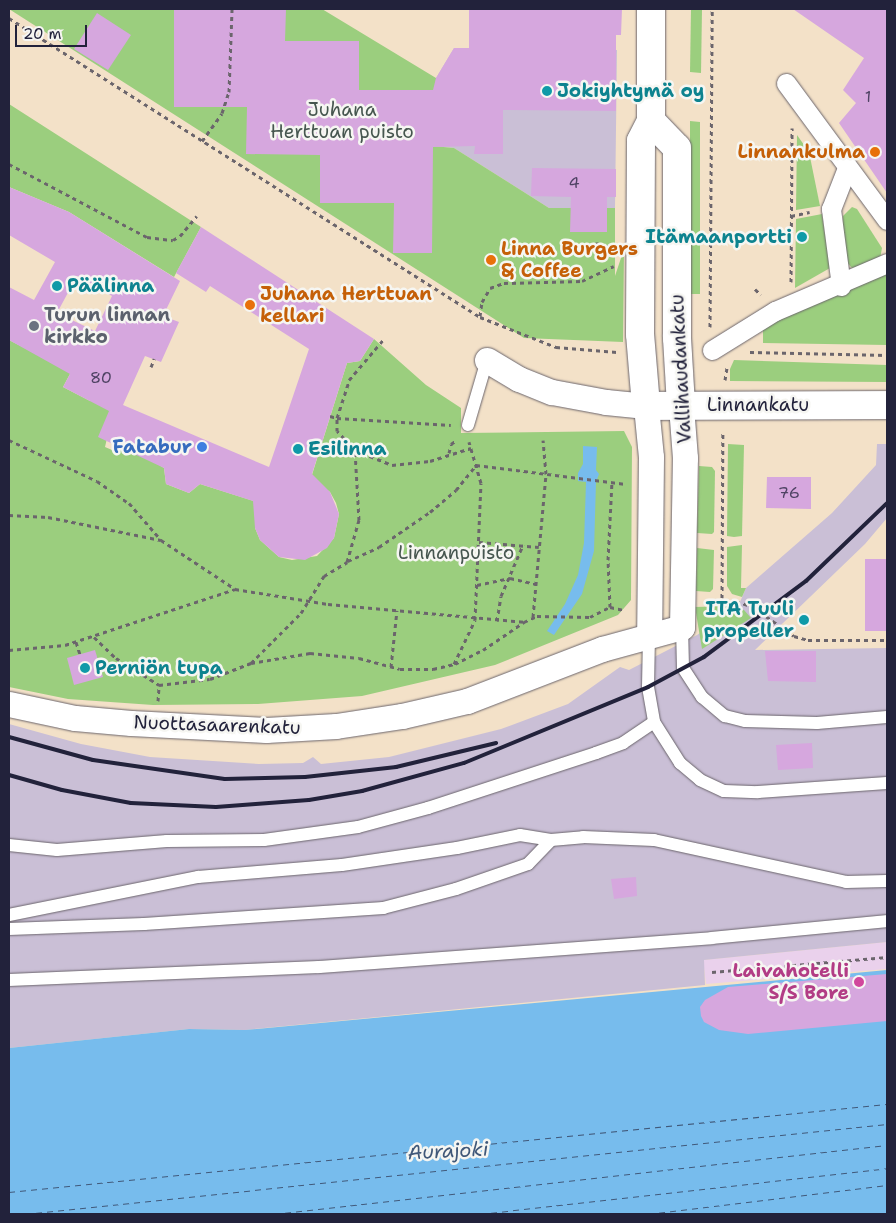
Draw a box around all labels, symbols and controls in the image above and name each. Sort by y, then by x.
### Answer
scale bar [18,15,90,47]
text: 20 m [23,24,62,44]
place label: Jokiyhtymä oy [557,80,704,102]
marker: Jokiyhtymä oy [541,85,553,97]
house number: 1 [865,87,871,107]
park label: Juhana Herttuan puisto [270,99,414,143]
place label: Linnankulma [738,141,865,163]
marker: Linnankulma [869,146,881,158]
house number: 4 [568,173,580,193]
place label: Itämaanportti [645,226,792,248]
marker: Itämaanportti [796,231,808,243]
place label: Linna Burgers & Coffee [501,238,638,282]
marker: Linna Burgers & Coffee [485,254,497,266]
place label: Päälinna [67,275,154,297]
marker: Päälinna [51,280,63,292]
place label: Juhana Herttuan kellari [260,283,432,327]
street label: Vallihaudankatu [666,294,696,444]
marker: Juhana Herttuan kellari [244,299,256,311]
place label: Turun linnan kirkko [44,304,170,348]
marker: Turun linnan kirkko [28,320,40,332]
house number: 80 [90,368,112,388]
street label: Linnankatu [707,394,809,416]
place label: Fatabur [113,436,192,458]
place label: Esilinna [308,438,387,460]
marker: Fatabur [196,441,208,453]
marker: Esilinna [292,443,304,455]
house number: 76 [778,483,800,503]
park label: Linnanpuisto [398,542,514,564]
place label: ITA Tuuli propeller [704,598,794,642]
marker: ITA Tuuli propeller [798,614,810,626]
place label: Perniön tupa [95,657,223,679]
marker: Perniön tupa [79,662,91,674]
street label: Nuottasaarenkatu [133,711,301,739]
place label: Laivahotelli S/S Bore [732,960,849,1004]
marker: Laivahotelli S/S Bore [853,976,865,988]
water label: Aurajoki [407,1137,489,1165]

